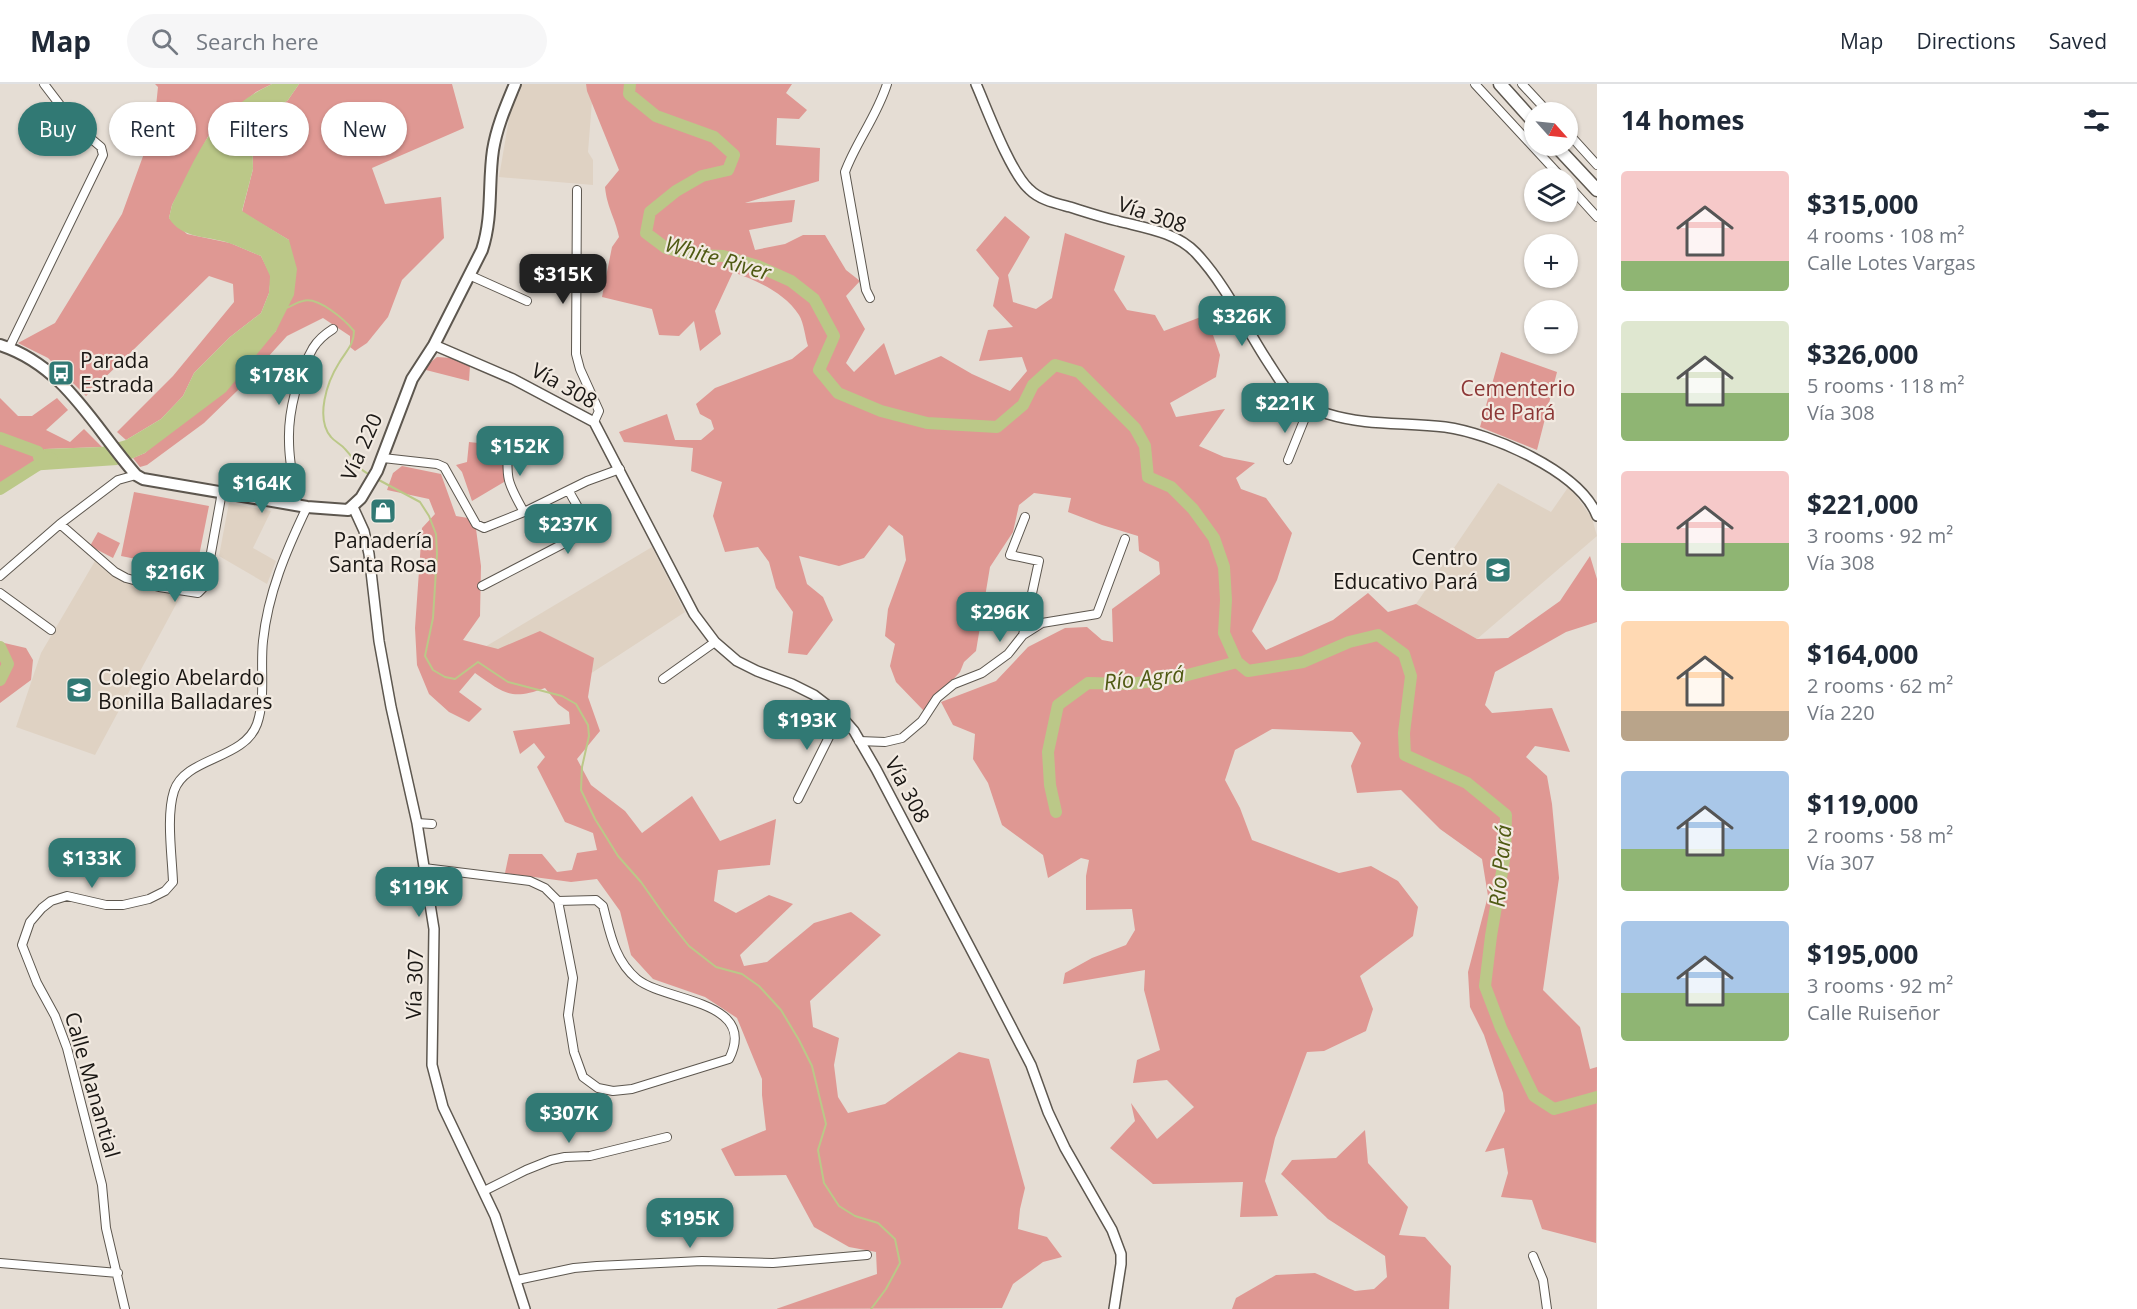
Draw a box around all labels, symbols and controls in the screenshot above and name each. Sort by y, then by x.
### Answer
search box [127,14,547,68]
text: Map [30,22,91,60]
icon: search [148,25,181,58]
text: Search here [196,26,319,56]
text: Map [1840,27,1883,55]
text: Directions [1916,27,2016,55]
text: Saved [2049,27,2107,55]
chip: Buy [18,102,97,156]
chip: Rent [109,102,196,156]
chip: Filters [208,102,309,156]
chip: New [321,102,407,156]
north arrow [1524,102,1578,156]
map controls [1524,102,1578,354]
text: 14 homes [1621,102,1745,138]
icon: filters [2080,104,2113,137]
button: layers [1524,168,1578,222]
text: $315,000 [1807,186,1918,222]
street label: Vía 308 [1114,189,1190,239]
icon: home [1669,195,1741,267]
text: 4 rooms · 108 m² [1807,222,1965,249]
water label: White River [662,228,776,287]
button: + [1524,234,1578,288]
text: Calle Lotes Vargas [1807,249,1976,276]
pin: $315K [521,254,605,305]
text: $315K [533,260,593,287]
pin: $326K [1200,296,1284,347]
button: − [1524,300,1578,354]
text: $326K [1212,302,1272,329]
text: $326,000 [1807,336,1918,372]
icon: home [1669,345,1741,417]
place label: Parada Estrada [80,346,154,398]
pin: $178K [237,355,321,406]
street label: Vía 308 [527,356,602,415]
bus stop icon: Parada Estrada [46,358,76,388]
text: $178K [249,361,309,388]
text: 5 rooms · 118 m² [1807,372,1965,399]
park label: Cementerio de Pará [1461,374,1575,426]
pin: $221K [1243,383,1327,434]
text: $221K [1255,389,1315,416]
text: Vía 308 [1807,399,1875,426]
street label: Vía 220 [334,408,388,485]
pin: $152K [478,426,562,477]
text: $152K [490,432,550,459]
pin: $164K [220,463,304,514]
text: $164K [232,469,292,496]
text: $221,000 [1807,486,1918,522]
icon: home [1669,495,1741,567]
shop icon: Panadería Santa Rosa [368,496,398,526]
pin: $237K [526,504,610,555]
text: $237K [538,510,598,537]
text: 3 rooms · 92 m² [1807,522,1953,549]
place label: Panadería Santa Rosa [329,526,437,578]
place label: Centro Educativo Pará [1333,543,1478,595]
text: Vía 308 [1807,549,1875,576]
pin: $216K [133,552,217,603]
school or university icon: Centro Educativo Pará [1483,555,1513,585]
text: $216K [145,558,205,585]
pin: $296K [958,592,1042,643]
text: $296K [970,598,1030,625]
text: $164,000 [1807,636,1918,672]
icon: home [1669,645,1741,717]
water label: Río Agrá [1102,658,1186,696]
place label: Colegio Abelardo Bonilla Balladares [98,663,273,715]
text: 2 rooms · 62 m² [1807,672,1953,699]
school or university icon: Colegio Abelardo Bonilla Balladares [64,675,94,705]
text: Vía 220 [1807,699,1875,726]
pin: $193K [765,700,849,751]
text: $193K [777,706,837,733]
street label: Vía 308 [879,752,937,827]
text: $119,000 [1807,786,1918,822]
icon: home [1669,795,1741,867]
text: 2 rooms · 58 m² [1807,822,1953,849]
water label: Río Pará [1480,824,1518,908]
pin: $133K [50,838,134,889]
text: $133K [62,844,122,871]
text: Vía 307 [1807,849,1875,876]
pin: $119K [377,867,461,918]
text: $119K [389,873,449,900]
text: $195,000 [1807,936,1918,972]
icon: home [1669,945,1741,1017]
street label: Vía 307 [399,948,429,1020]
text: 3 rooms · 92 m² [1807,972,1953,999]
text: Calle Ruiseñor [1807,999,1940,1026]
street label: Calle Manantial [59,1009,127,1161]
pin: $307K [527,1093,611,1144]
text: $307K [539,1099,599,1126]
pin: $195K [648,1198,732,1249]
text: $195K [660,1204,720,1231]

